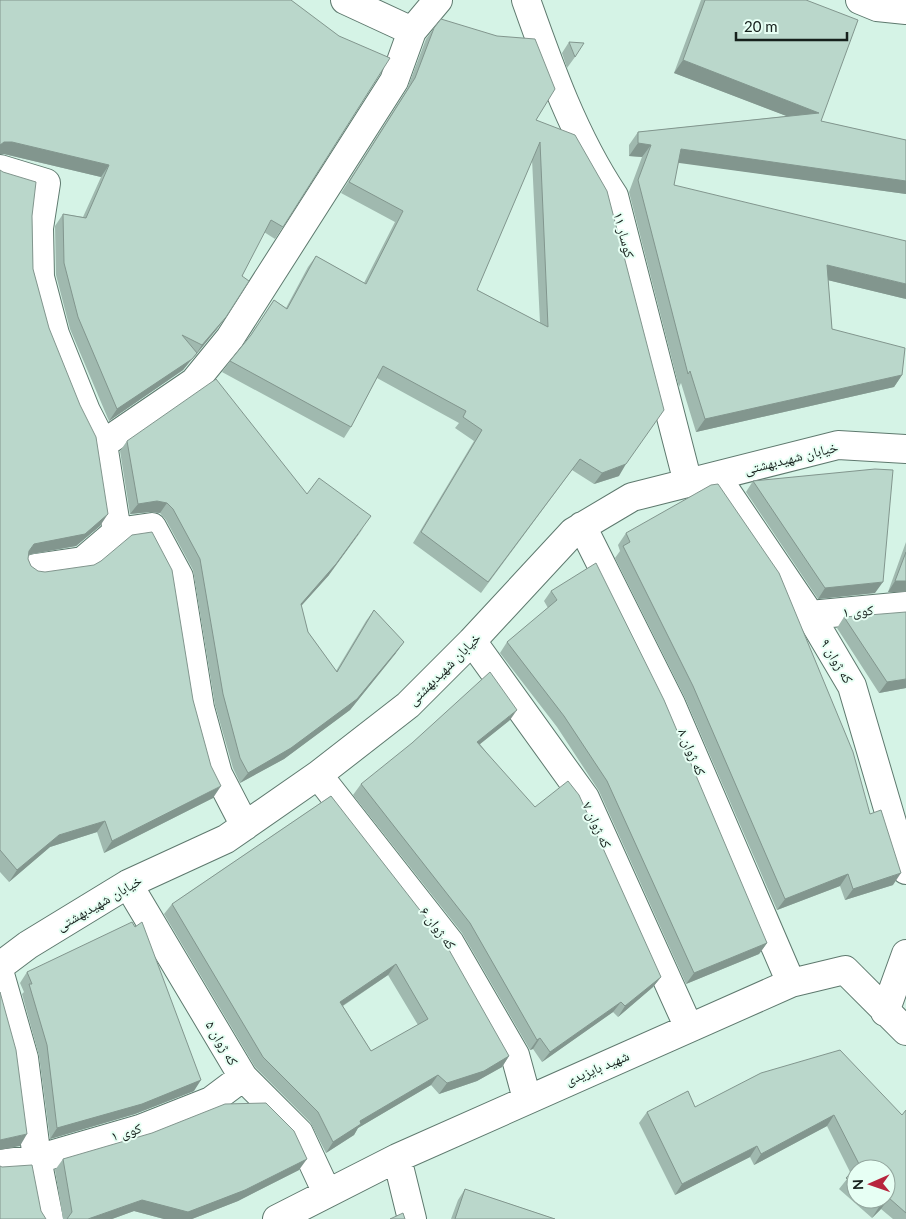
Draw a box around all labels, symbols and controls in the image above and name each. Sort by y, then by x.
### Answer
scale bar [736,10,847,42]
text: 20 m [744,17,778,35]
street label: کوسار ۱۱ [609,210,639,260]
street label: خیابان شهیدبهشتی [742,438,840,478]
street label: کوی ۱ [842,601,874,621]
street label: خیابان شهیدبهشتی [404,629,484,709]
street label: که ژوان ۹ [817,635,857,687]
street label: که ژوان ۸ [674,726,710,778]
street label: که ژوان ۷ [578,799,616,851]
street label: خیابان شهیدبهشتی [53,871,145,935]
street label: که ژوان ۶ [416,903,460,953]
street label: که ژوان ۵ [202,1017,242,1069]
street label: شهید بایزیدی [562,1046,632,1090]
street label: کوی ۱ [109,1119,144,1145]
north arrow [846,1159,896,1209]
text: N [849,1179,866,1190]

